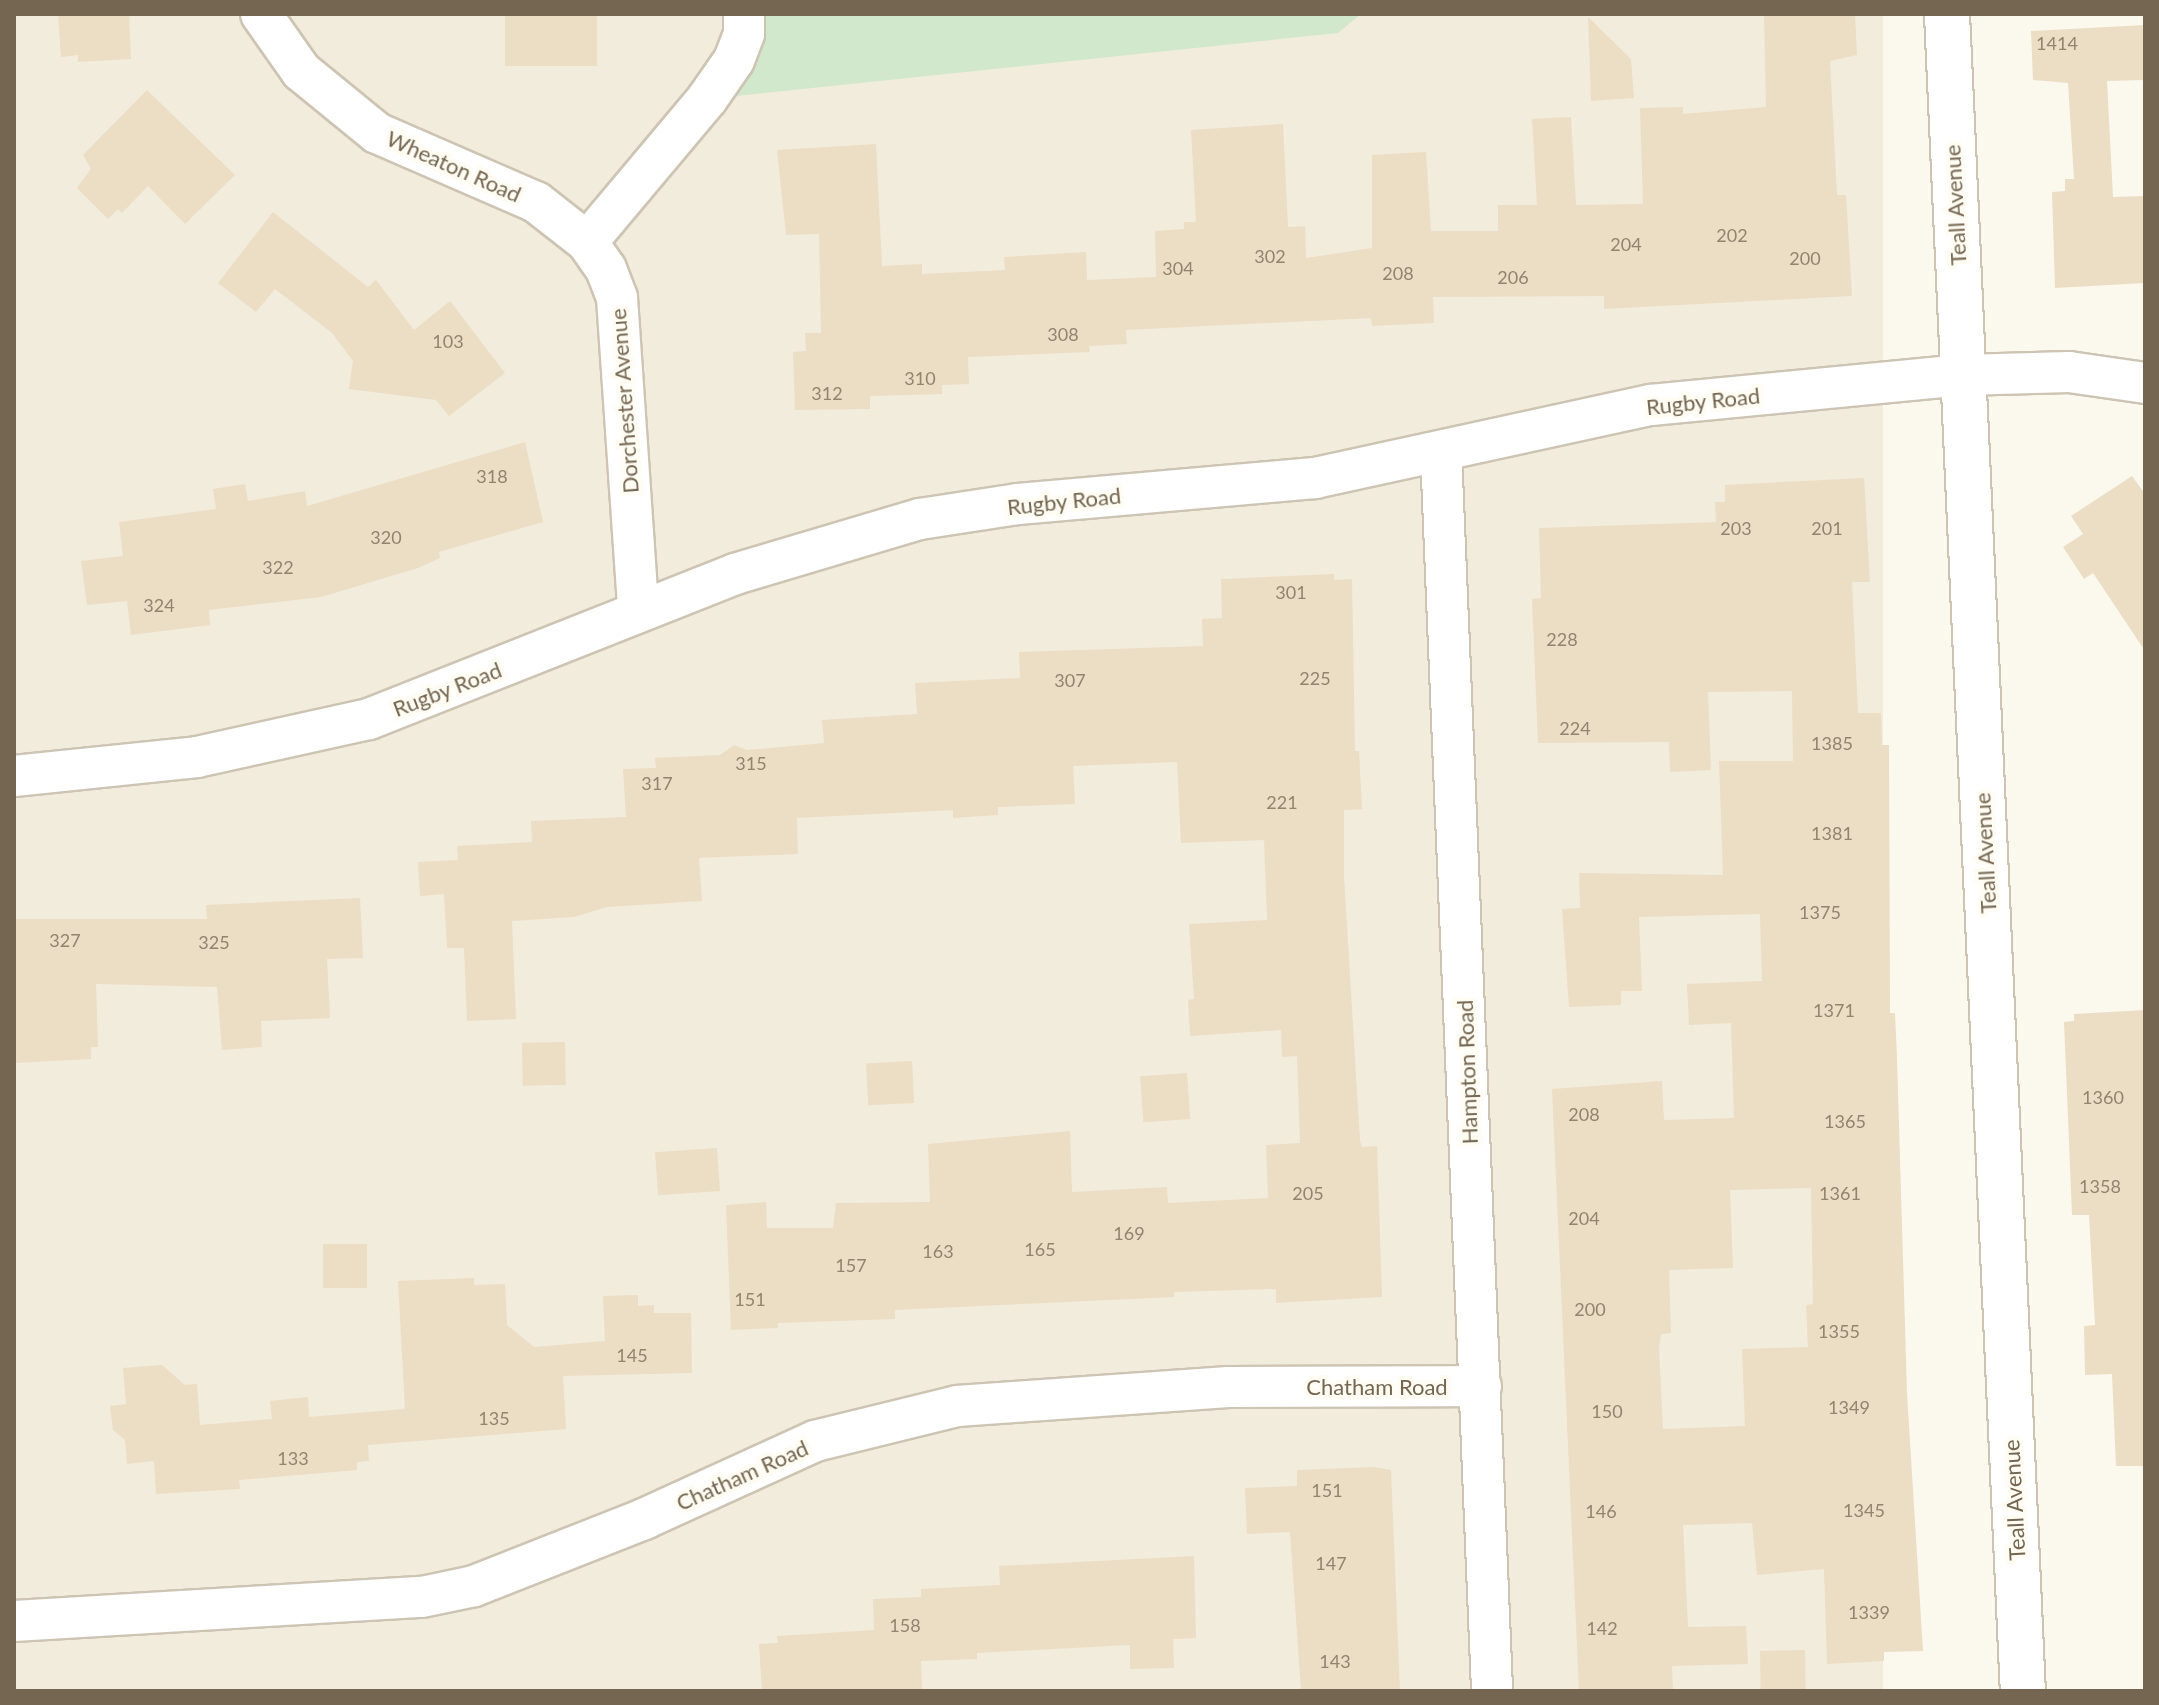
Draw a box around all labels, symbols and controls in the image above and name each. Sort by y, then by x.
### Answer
house number: 1414 [2036,32,2078,54]
street label: Wheaton Road [383,125,525,207]
street label: Teall Avenue [1939,144,1971,266]
house number: 202 [1716,224,1748,246]
house number: 204 [1610,233,1642,255]
house number: 302 [1254,245,1286,267]
house number: 200 [1789,247,1821,269]
house number: 304 [1162,257,1194,279]
house number: 208 [1382,262,1414,284]
house number: 206 [1497,266,1529,288]
street label: Dorchester Avenue [604,307,644,495]
house number: 308 [1047,323,1079,345]
house number: 103 [432,330,464,352]
house number: 310 [904,367,936,389]
house number: 312 [811,382,843,404]
street label: Rugby Road [1645,382,1761,420]
house number: 318 [476,465,508,487]
street label: Rugby Road [1006,482,1122,520]
house number: 203 [1720,517,1752,539]
house number: 201 [1811,517,1843,539]
house number: 320 [370,526,402,548]
house number: 322 [262,556,294,578]
house number: 301 [1275,581,1307,603]
house number: 324 [143,594,175,616]
house number: 228 [1546,628,1578,650]
street label: Rugby Road [389,656,505,722]
house number: 225 [1299,667,1331,689]
house number: 307 [1054,669,1086,691]
house number: 224 [1559,717,1591,739]
house number: 1385 [1811,732,1853,754]
house number: 315 [735,752,767,774]
house number: 317 [641,772,673,794]
house number: 221 [1266,791,1298,813]
street label: Teall Avenue [1969,792,2001,914]
house number: 1381 [1811,822,1853,844]
house number: 1375 [1799,901,1841,923]
house number: 327 [49,929,81,951]
house number: 325 [198,931,230,953]
street label: Hampton Road [1451,999,1483,1145]
house number: 1371 [1813,999,1855,1021]
house number: 1360 [2082,1086,2124,1108]
house number: 208 [1568,1103,1600,1125]
house number: 1365 [1824,1110,1866,1132]
house number: 1358 [2079,1175,2121,1197]
house number: 205 [1292,1182,1324,1204]
house number: 1361 [1819,1182,1861,1204]
house number: 204 [1568,1207,1600,1229]
house number: 169 [1113,1222,1145,1244]
house number: 165 [1024,1238,1056,1260]
house number: 163 [922,1240,954,1262]
house number: 157 [835,1254,867,1276]
house number: 151 [734,1288,766,1310]
house number: 200 [1574,1298,1606,1320]
house number: 1355 [1818,1320,1860,1342]
house number: 145 [616,1344,648,1366]
street label: Chatham Road [1306,1374,1448,1400]
house number: 1349 [1828,1396,1870,1418]
house number: 150 [1591,1400,1623,1422]
house number: 135 [478,1407,510,1429]
street label: Chatham Road [672,1434,812,1516]
street label: Teall Avenue [1998,1439,2030,1561]
house number: 133 [277,1447,309,1469]
house number: 151 [1311,1479,1343,1501]
house number: 1345 [1843,1499,1885,1521]
house number: 146 [1585,1500,1617,1522]
house number: 147 [1315,1552,1347,1574]
house number: 1339 [1848,1601,1890,1623]
house number: 158 [889,1614,921,1636]
house number: 142 [1586,1617,1618,1639]
house number: 143 [1319,1650,1351,1672]

